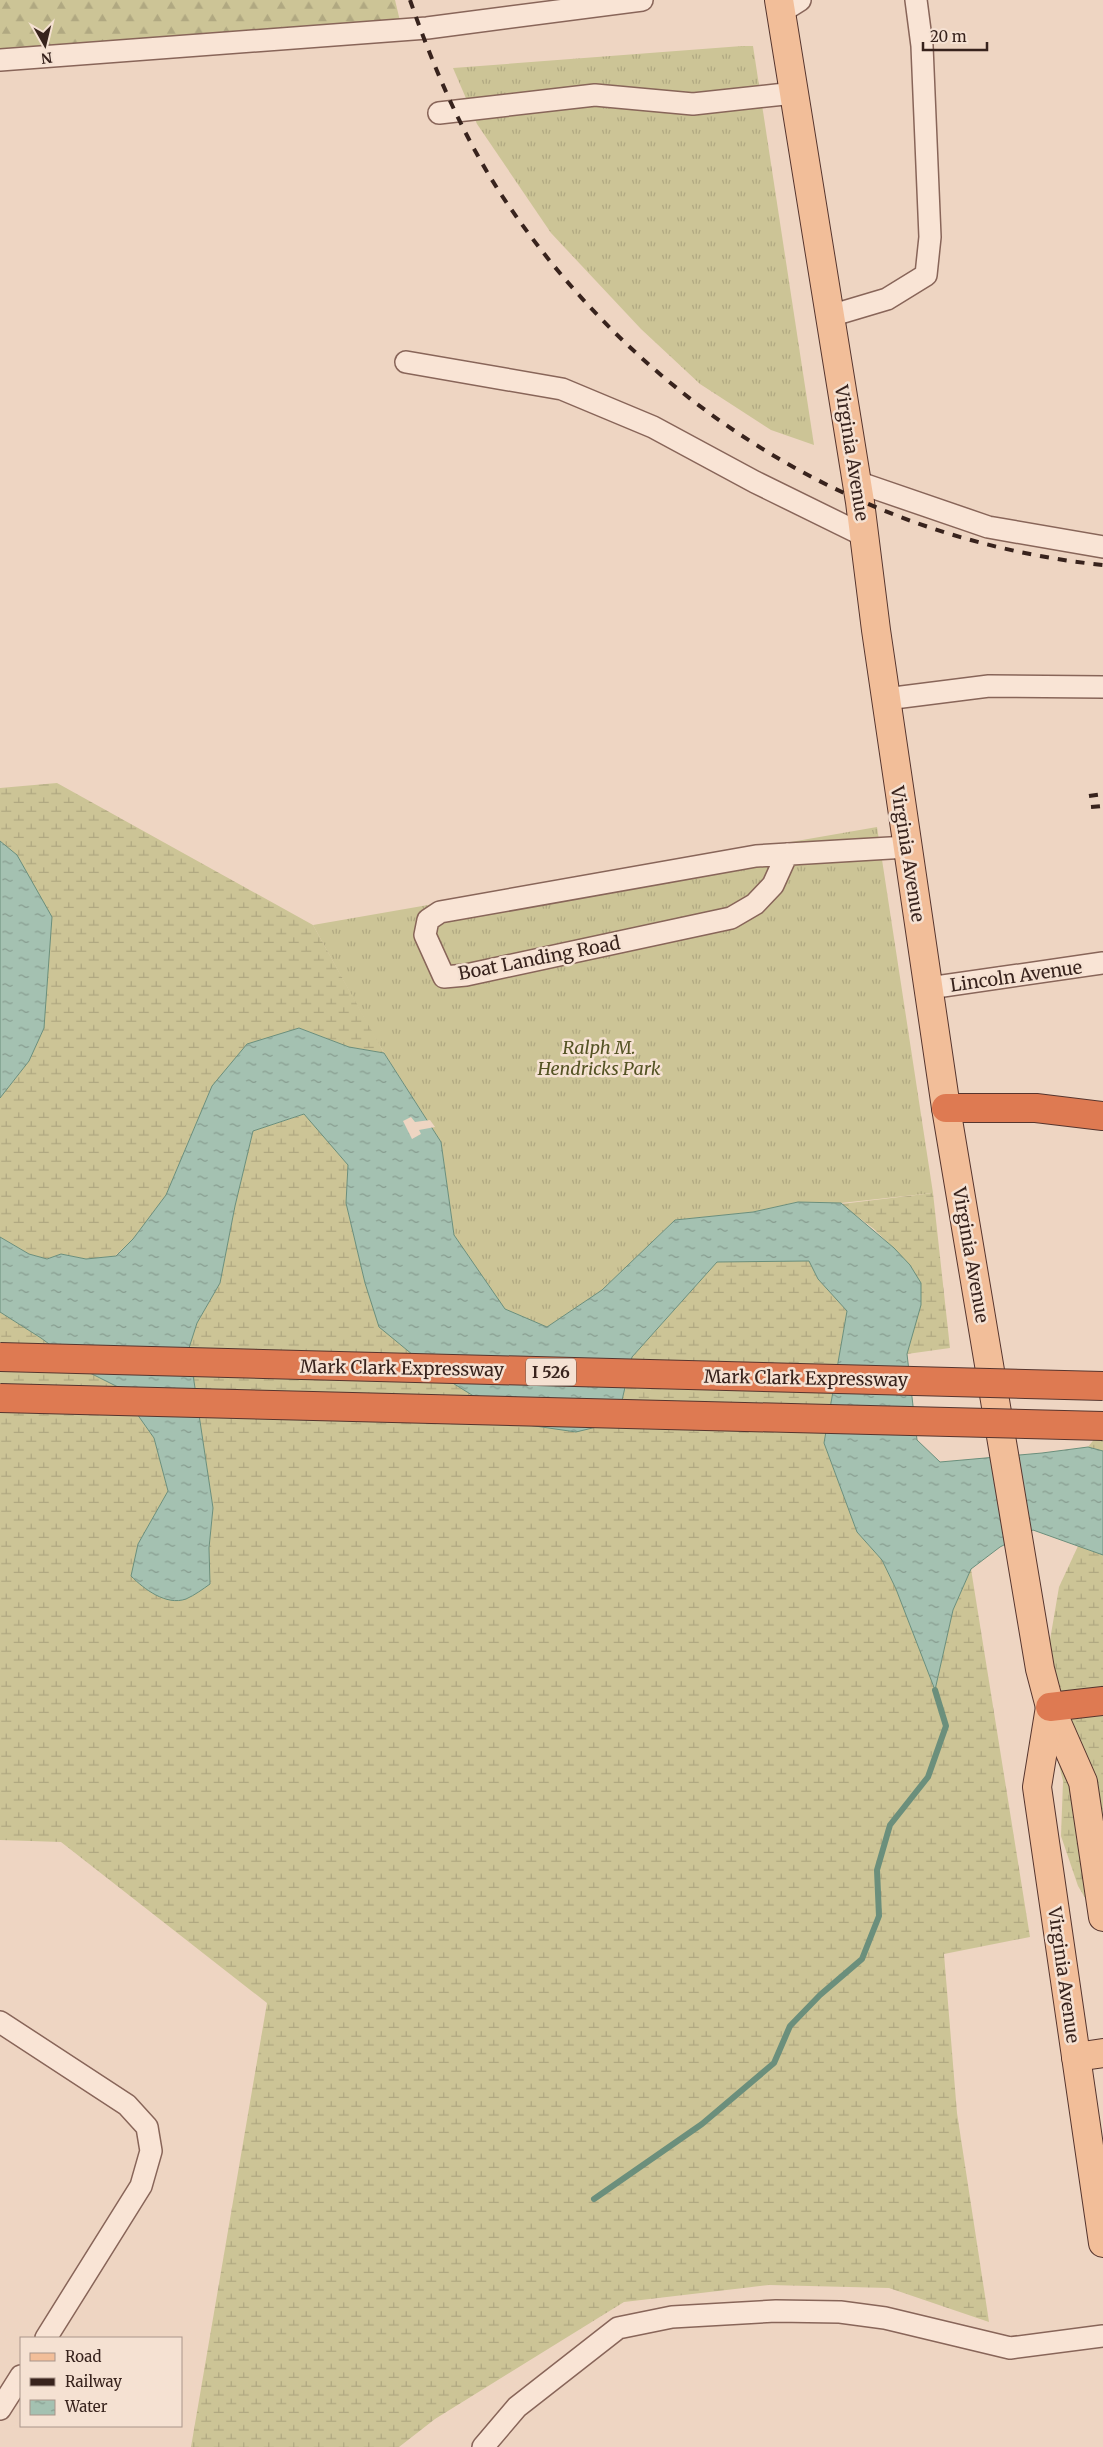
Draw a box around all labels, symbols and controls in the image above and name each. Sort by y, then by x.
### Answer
north arrow [20,20,70,70]
scale bar [923,20,987,52]
text: 20 m [930,27,967,46]
text: N [40,48,54,68]
street label: Virginia Avenue [830,382,874,523]
street label: Virginia Avenue [886,783,930,924]
street label: Boat Landing Road [456,931,622,985]
street label: Lincoln Avenue [949,955,1083,997]
park label: Ralph M. Hendricks Park [536,1036,661,1080]
street label: Virginia Avenue [948,1184,994,1325]
street label: Mark Clark Expressway [300,1355,505,1381]
road number: I 526 [526,1358,576,1385]
street label: Mark Clark Expressway [704,1365,909,1391]
street label: Virginia Avenue [1043,1905,1085,2044]
legend [20,2337,182,2427]
text: Road [65,2347,101,2366]
text: Railway [65,2372,122,2391]
text: Water [64,2397,108,2416]

